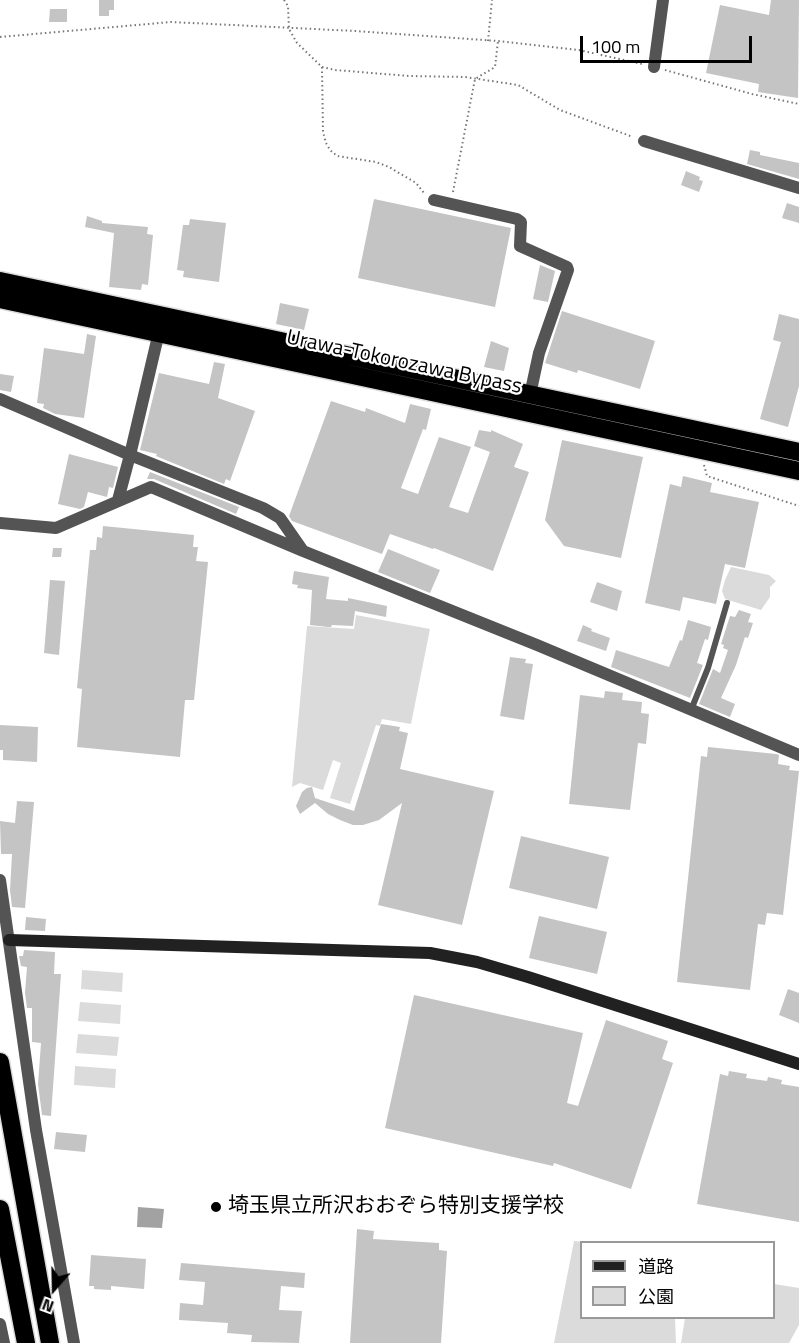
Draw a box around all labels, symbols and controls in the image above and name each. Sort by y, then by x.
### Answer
scale bar [583,24,756,62]
text: 100 m [591,33,640,60]
street label: Urawa-Tokorozawa Bypass [284,326,524,400]
place label: 埼玉県立所沢おおぞら特別支援学校 [228,1194,564,1220]
marker: 埼玉県立所沢おおぞら特別支援学校 [209,1200,223,1214]
legend [580,1241,775,1319]
text: 道路 [638,1253,674,1280]
north arrow [24,1259,84,1319]
text: 公園 [638,1283,674,1310]
text: N [39,1293,57,1319]

